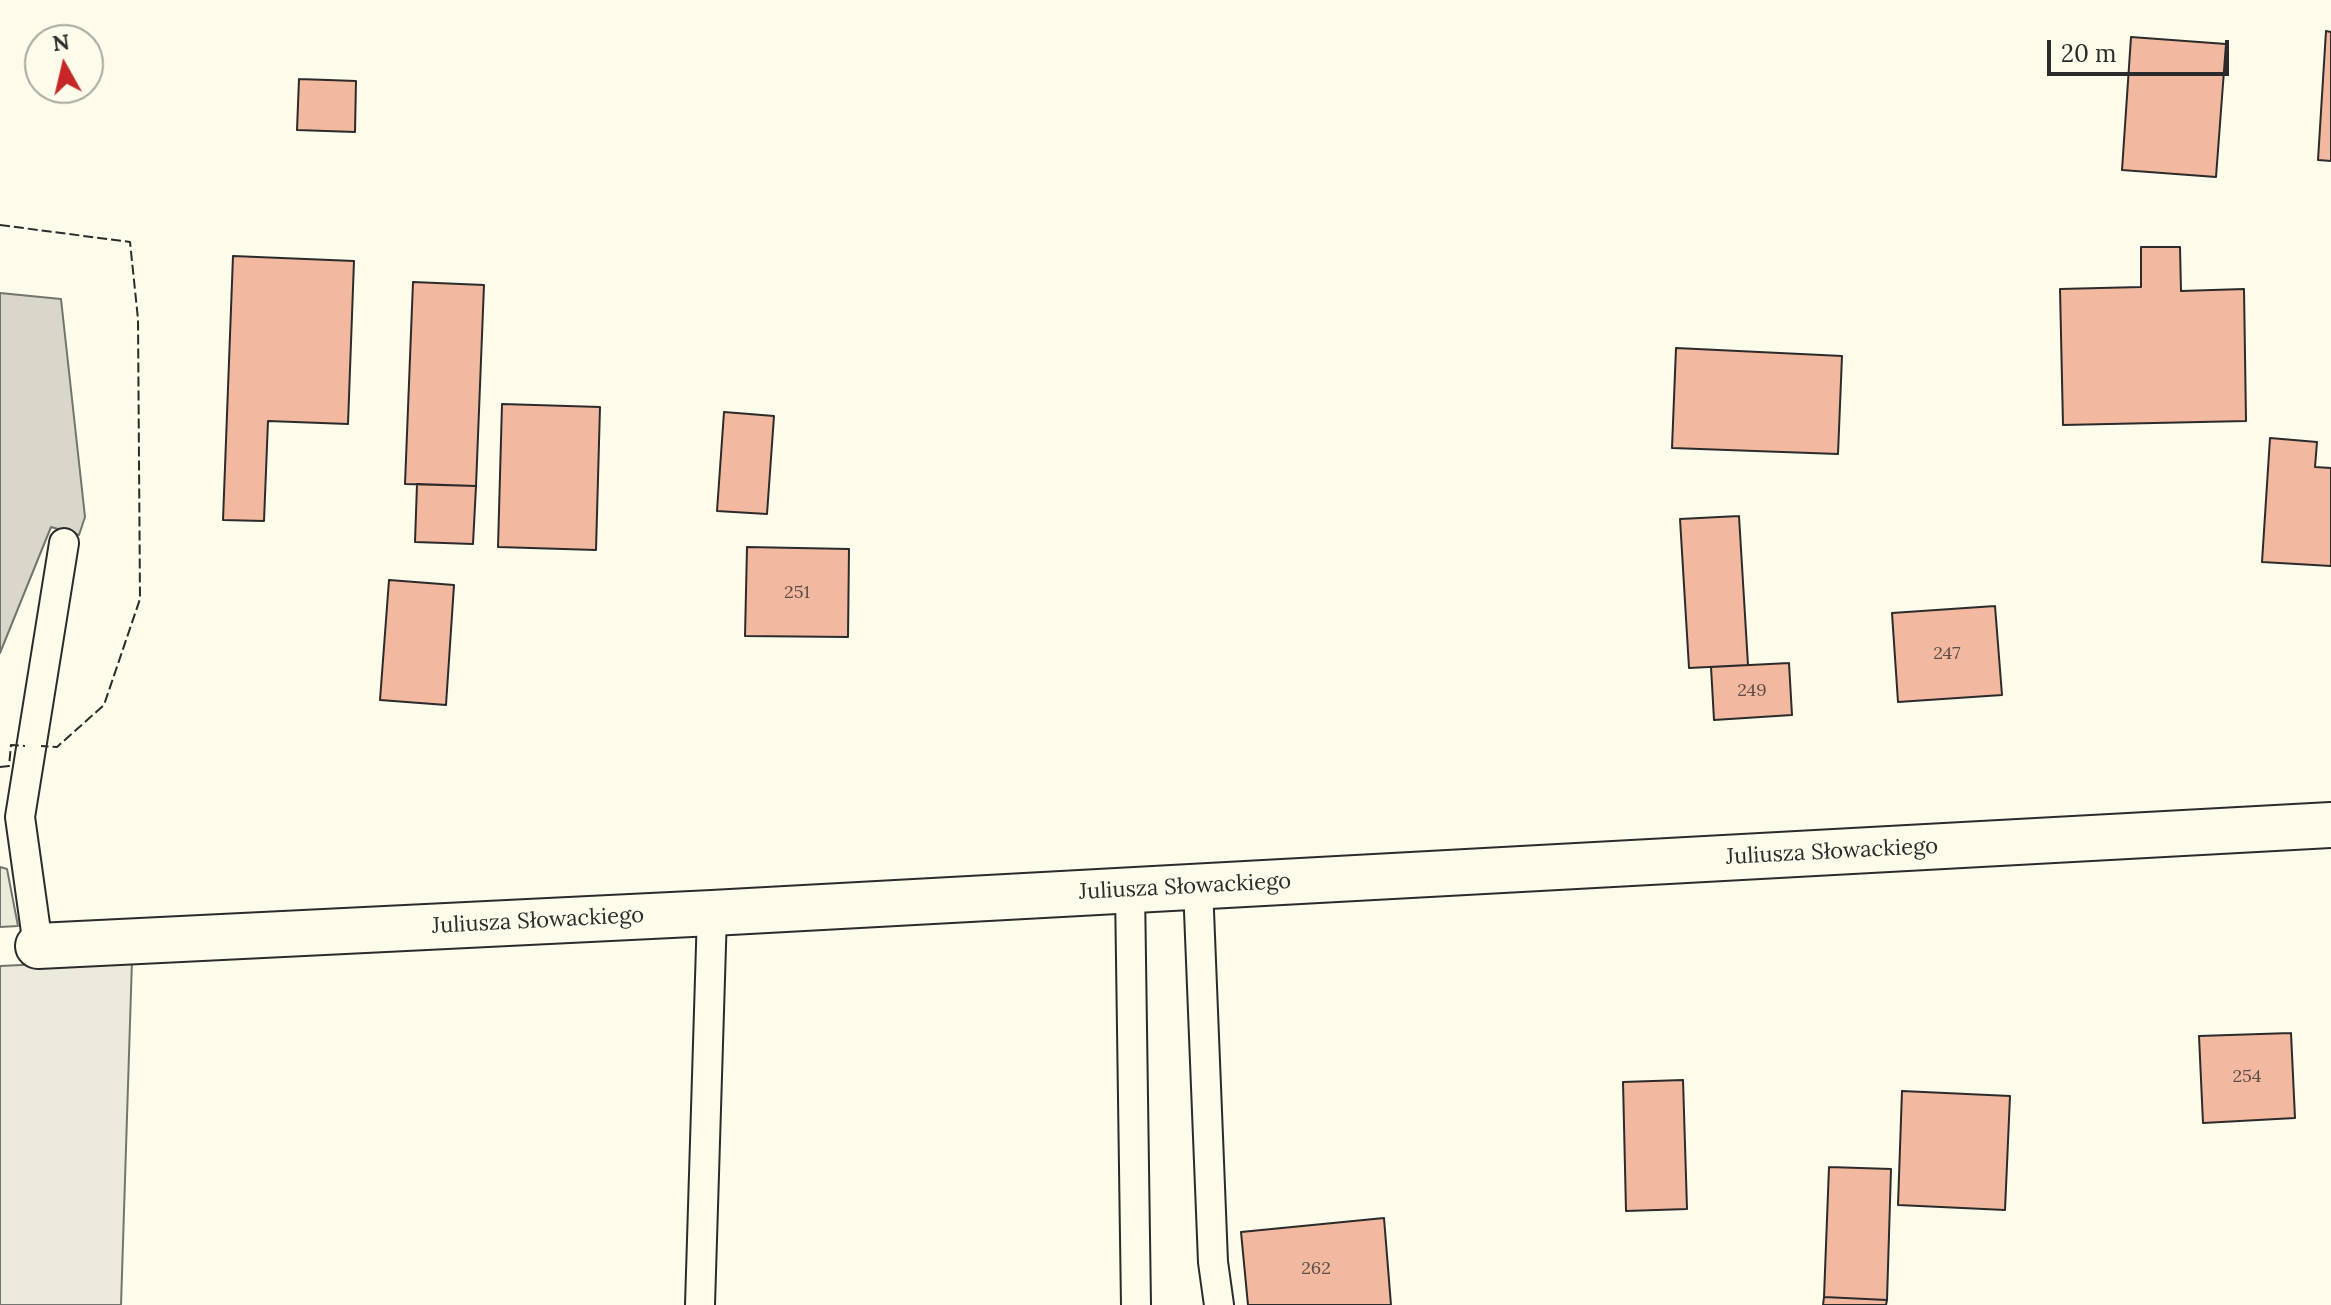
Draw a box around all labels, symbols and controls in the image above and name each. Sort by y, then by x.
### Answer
north arrow [24,24,104,104]
scale bar [2051,24,2233,74]
text: N [51,27,71,57]
text: 20 m [2061,38,2117,69]
house number: 251 [784,582,810,604]
house number: 247 [1933,643,1961,665]
house number: 249 [1737,680,1767,702]
street label: Juliusza Słowackiego [1725,833,1939,871]
street label: Juliusza Słowackiego [1078,868,1292,906]
street label: Juliusza Słowackiego [431,902,645,940]
house number: 254 [2232,1066,2262,1088]
house number: 262 [1301,1258,1331,1280]

